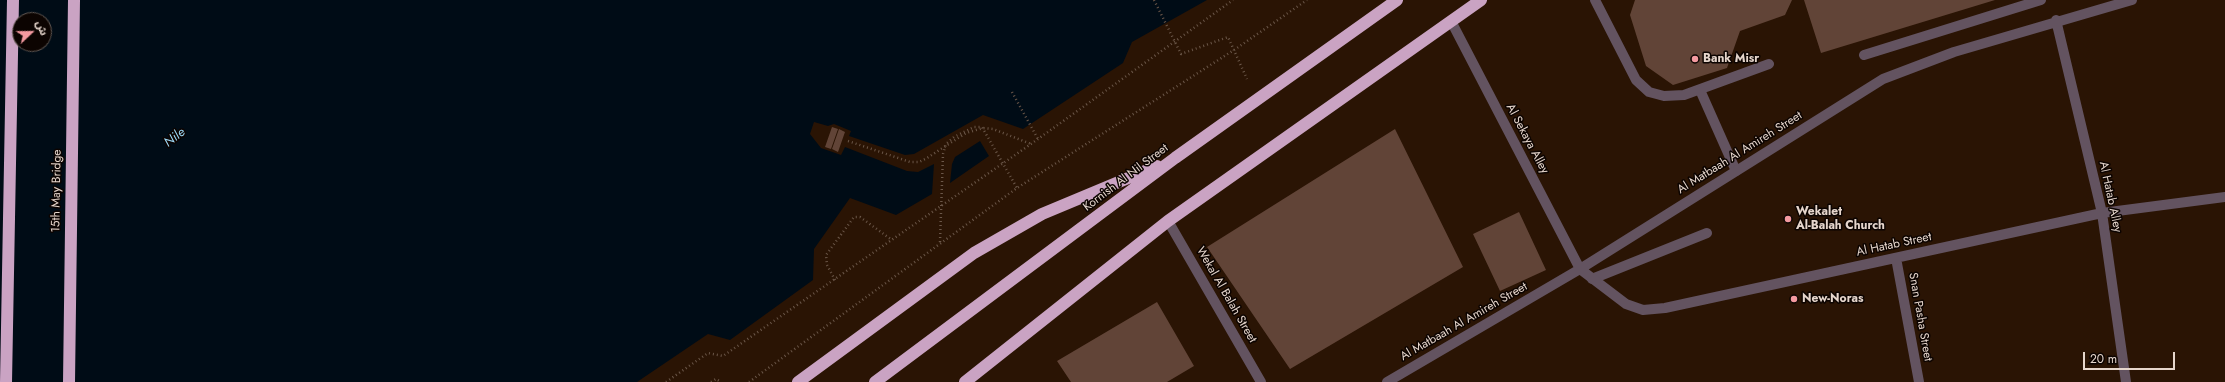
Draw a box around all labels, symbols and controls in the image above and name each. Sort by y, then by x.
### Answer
north arrow [12,12,52,52]
text: ش [32,18,52,38]
place label: Bank Misr [1703,52,1759,66]
marker: Bank Misr [1690,54,1700,64]
street label: Al Sekaya Alley [1502,101,1552,177]
street label: Al Matbaah Al Amireh Street [1675,109,1805,197]
water label: Nile [161,125,189,151]
street label: Kornish Al Nil Street [1081,141,1171,215]
street label: 15th May Bridge [49,149,65,233]
street label: Al Hatab Alley [2095,160,2125,234]
place label: Wekalet Al-Balah Church [1796,205,1885,233]
marker: Wekalet Al-Balah Church [1783,214,1793,224]
street label: Al Hatab Street [1855,230,1933,260]
street label: Wekal Al Balah Street [1193,244,1259,346]
street label: Snan Pasha Street [1905,272,1935,362]
street label: Al Matbaah Al Amireh Street [1398,280,1530,364]
place label: New-Noras [1802,292,1863,306]
marker: New-Noras [1789,294,1799,304]
scale bar [2085,344,2177,370]
text: 20 m [2090,350,2117,368]

